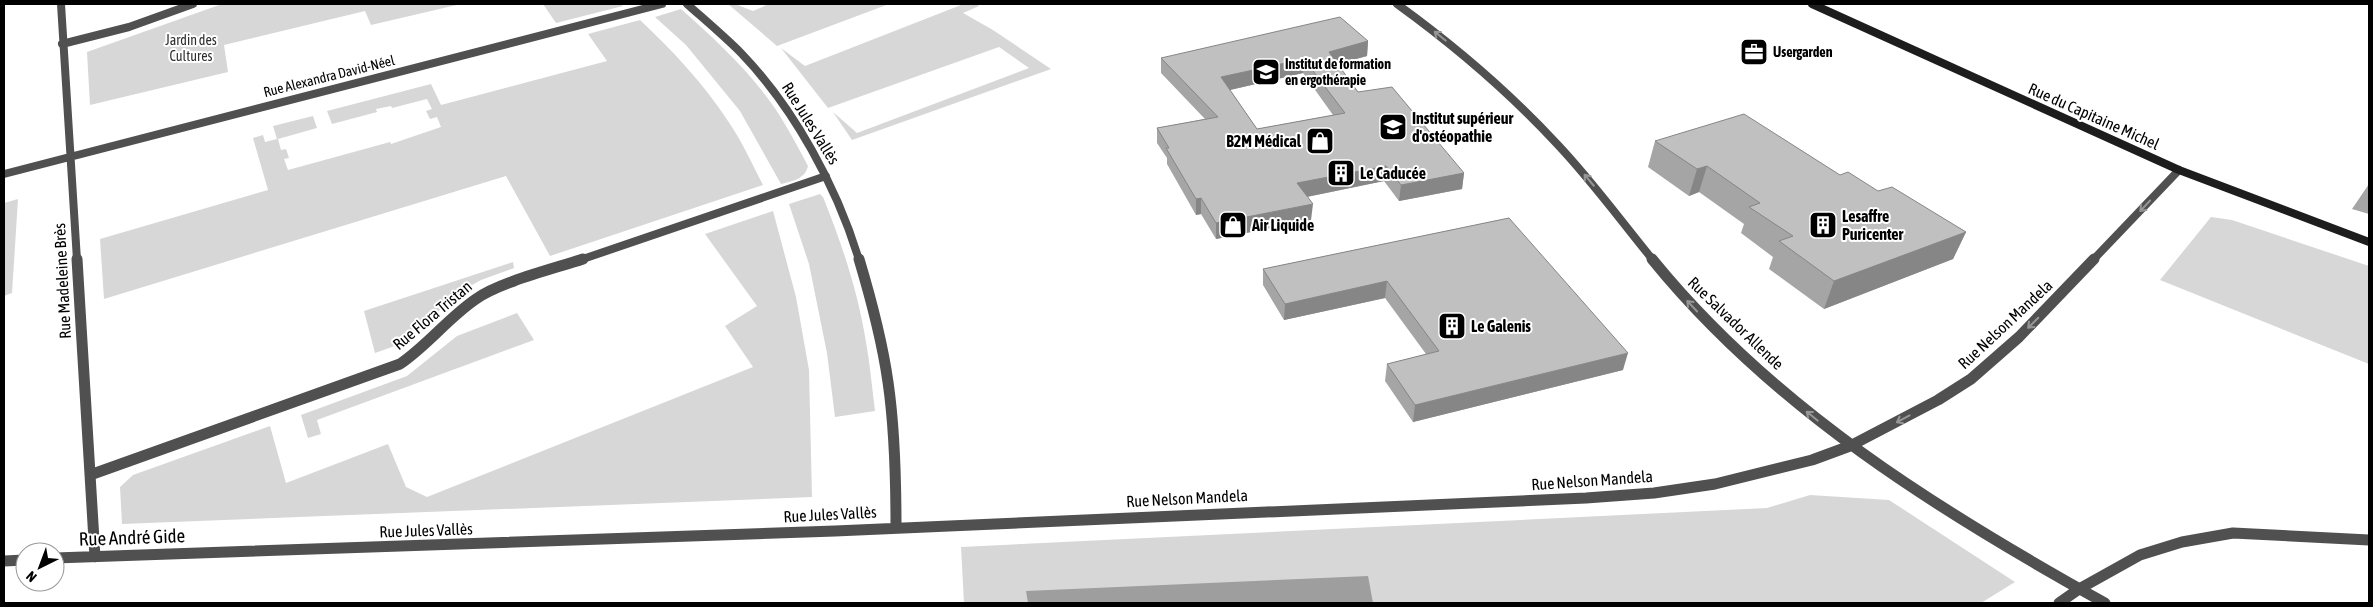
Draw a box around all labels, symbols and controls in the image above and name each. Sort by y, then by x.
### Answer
one-way arrow [1434,31,1447,42]
park label: Jardin des Cultures [165,32,217,64]
office icon: Usergarden [1739,37,1769,67]
place label: Usergarden [1773,44,1833,60]
street label: Rue Alexandra David-Néel [262,52,397,100]
place label: Institut de formation en ergothérapie [1285,56,1391,88]
school or university icon: Institut de formation en ergothérapie [1251,57,1281,87]
street label: Rue Jules Vallès [779,79,844,168]
street label: Rue du Capitaine Michel [2025,79,2163,154]
place label: Institut supérieur d'ostéopathie [1412,109,1514,145]
school or university icon: Institut supérieur d'ostéopathie [1378,112,1408,142]
shop icon: B2M Médical [1305,126,1335,156]
place label: B2M Médical [1226,132,1302,150]
building icon: Le Caducée [1326,158,1356,188]
place label: Le Caducée [1360,164,1426,182]
one-way arrow [1584,174,1595,187]
one-way arrow [2139,199,2151,212]
place label: Lesaffre Puricenter [1842,207,1904,243]
shop icon: Air Liquide [1218,210,1248,240]
building icon: Lesaffre Puricenter [1808,210,1838,240]
place label: Air Liquide [1251,216,1314,234]
street label: Rue Madeleine Brès [50,222,74,339]
street label: Rue Salvador Allende [1685,273,1787,373]
street label: Rue Nelson Mandela [1954,276,2056,372]
street label: Rue Flora Tristan [389,277,475,353]
one-way arrow [1686,299,1698,312]
building icon: Le Galenis [1437,311,1467,341]
place label: Le Galenis [1471,317,1531,335]
one-way arrow [2027,317,2039,329]
one-way arrow [1806,410,1819,421]
one-way arrow [1896,415,1911,424]
street label: Rue Nelson Mandela [1531,467,1653,493]
street label: Rue Nelson Mandela [1126,486,1248,510]
street label: Rue Jules Vallès [783,503,877,525]
street label: Rue Jules Vallès [379,519,473,541]
street label: Rue André Gide [78,524,186,550]
north arrow [15,542,65,592]
text: N [23,568,40,585]

